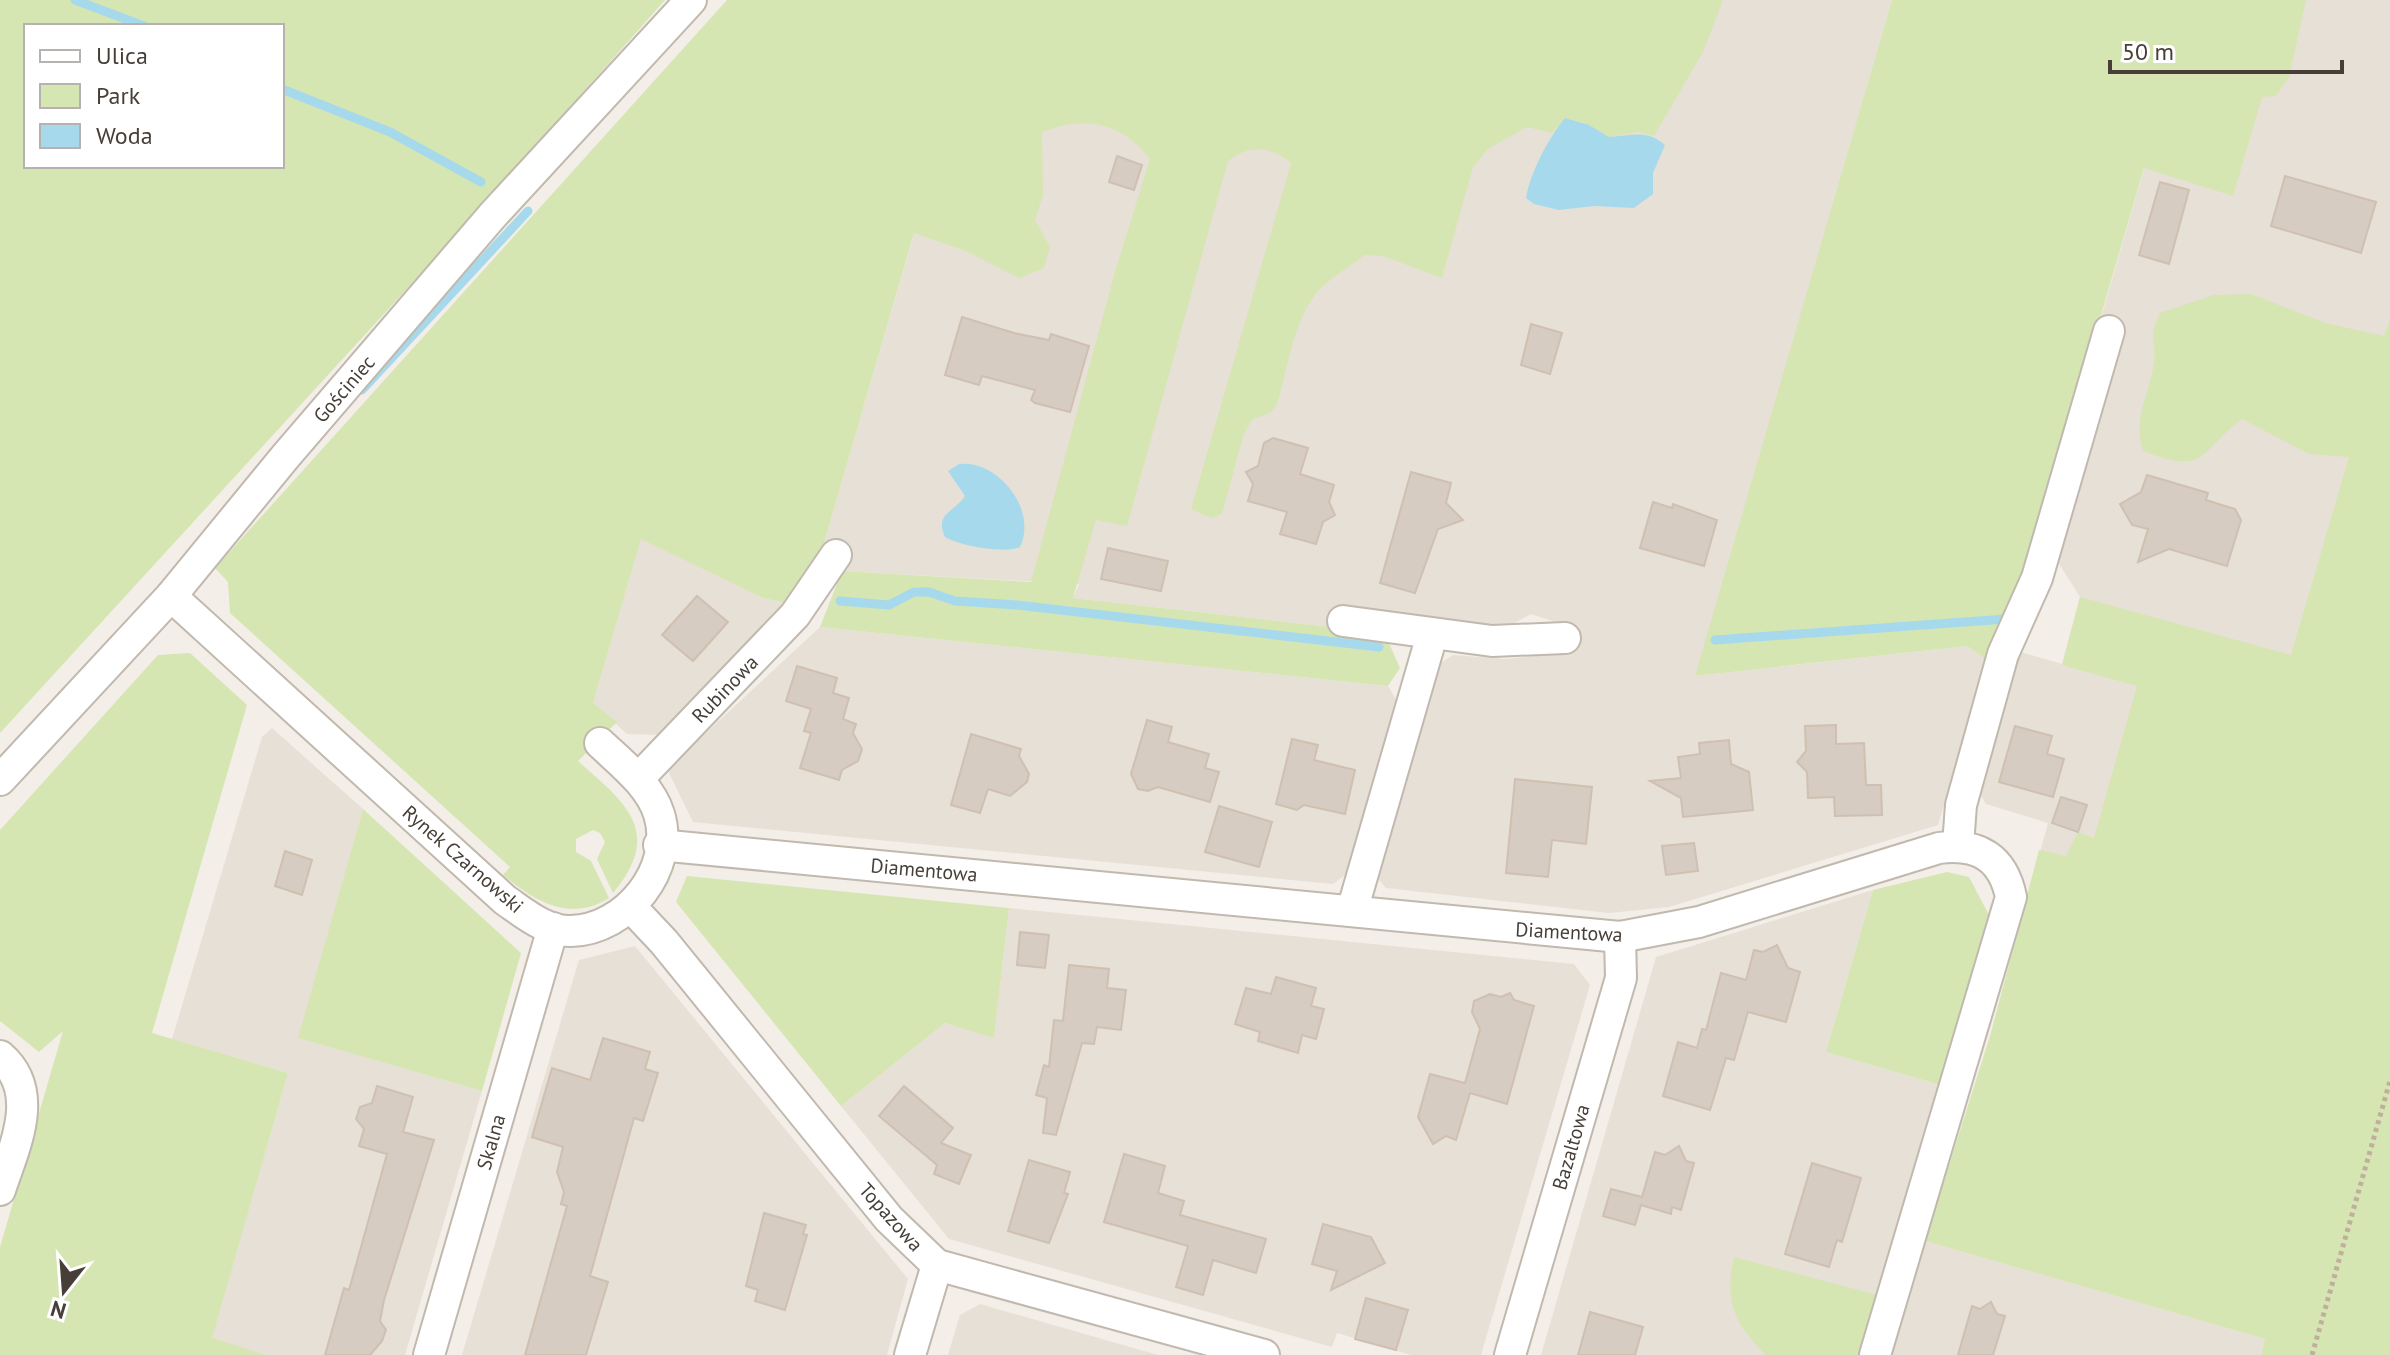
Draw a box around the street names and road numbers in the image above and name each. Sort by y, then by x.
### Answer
street label: Gościniec [308,350,380,428]
street label: Rubinowa [686,650,764,728]
street label: Rynek Czarnowski [397,799,529,919]
street label: Diamentowa [869,852,979,888]
street label: Diamentowa [1515,916,1623,948]
street label: Bazaltowa [1546,1101,1596,1193]
street label: Skalna [471,1111,511,1173]
street label: Topazowa [853,1177,929,1257]

